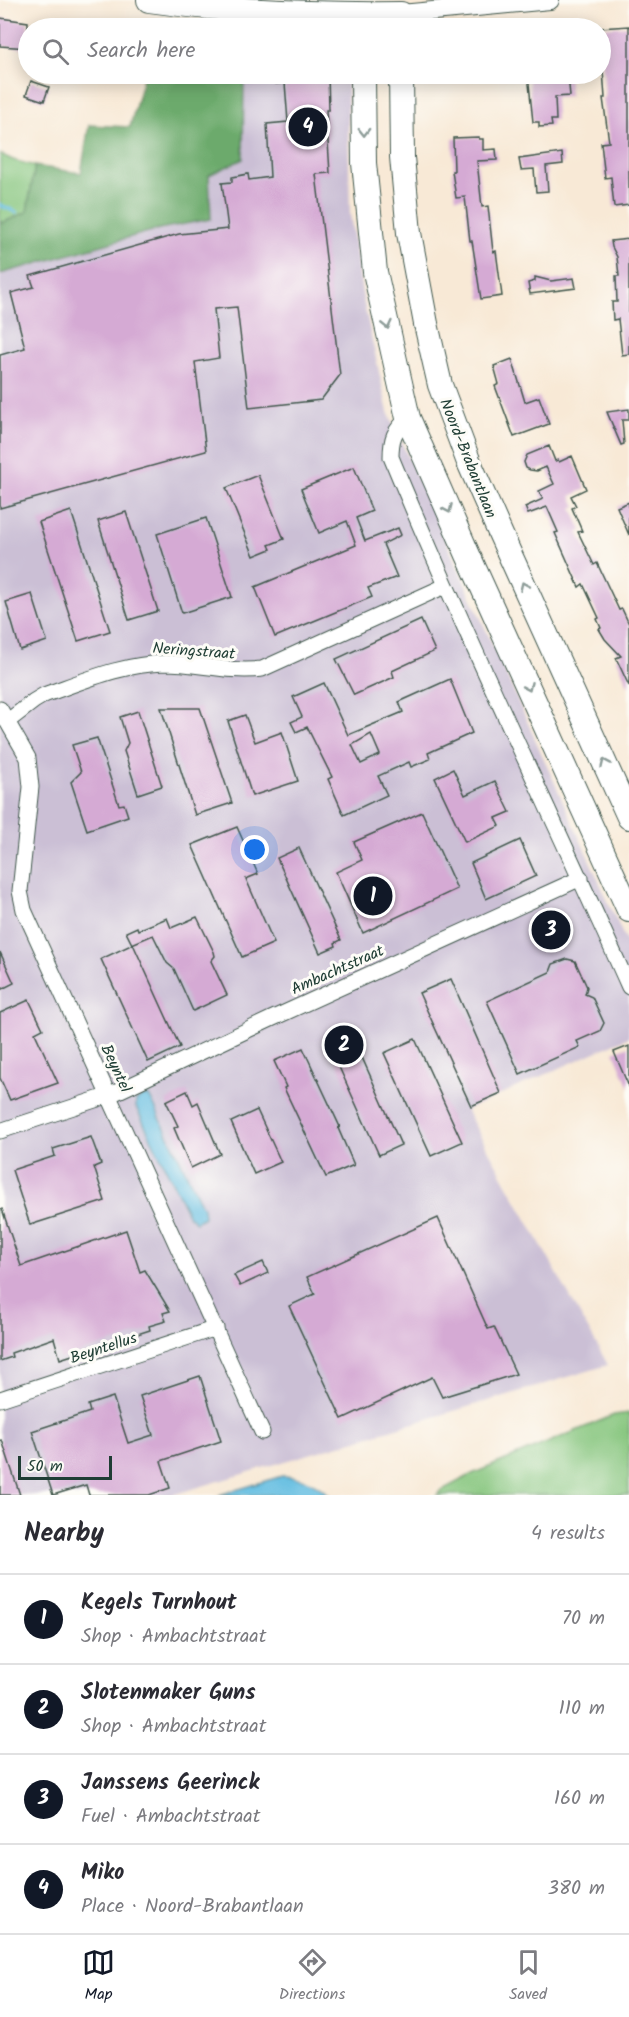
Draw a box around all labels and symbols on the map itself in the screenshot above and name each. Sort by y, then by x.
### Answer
pin: 4 [288,104,328,150]
one-way arrow [358,127,370,136]
one-way arrow [379,320,392,330]
street label: Noord-Brabantlaan [432,395,503,522]
one-way arrow [441,503,453,514]
one-way arrow [519,581,531,592]
street label: Neringstraat [152,636,237,667]
one-way arrow [521,681,533,692]
one-way arrow [600,759,612,770]
your location [240,835,269,864]
pin: 1 [354,874,392,918]
pin: 3 [532,908,570,952]
street label: Ambachtstraat [287,938,389,1002]
pin: 2 [324,1022,364,1068]
street label: Beyntel [94,1040,138,1097]
street label: Beyntellus [67,1326,140,1371]
scale bar [18,1453,112,1480]

